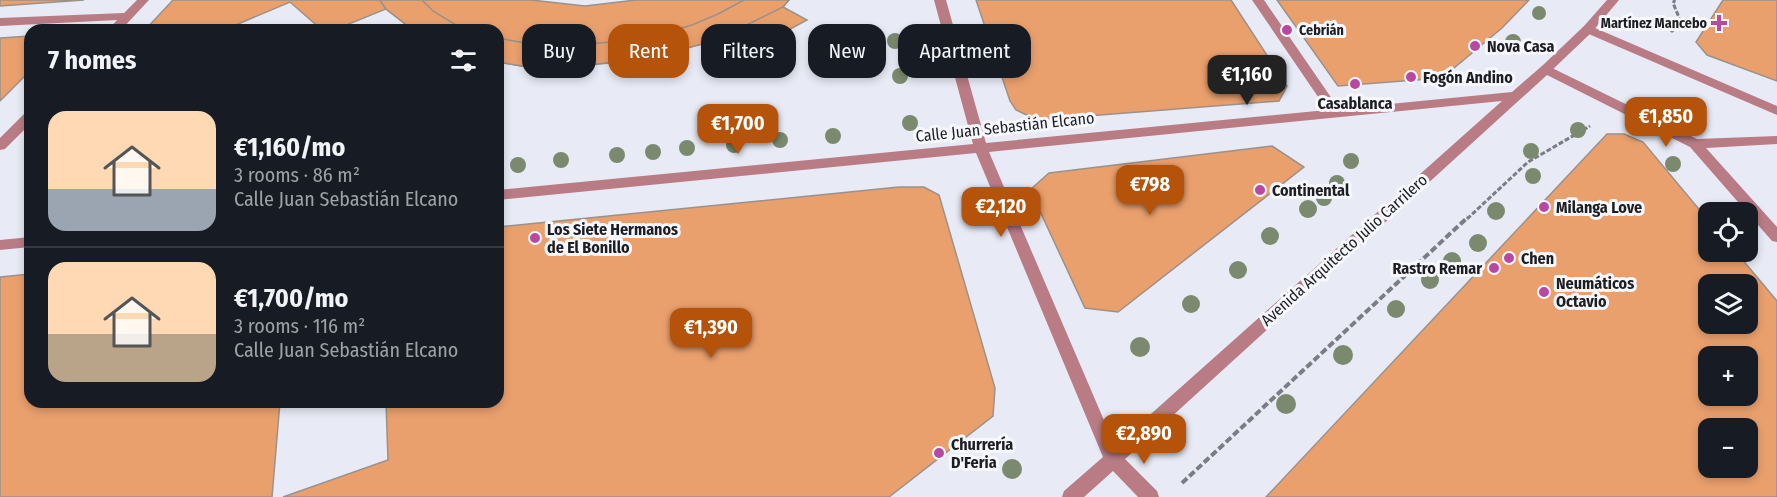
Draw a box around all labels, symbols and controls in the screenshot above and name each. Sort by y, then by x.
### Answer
place label: Martínez Mancebo [1601,15,1708,32]
marker: Martínez Mancebo [1712,16,1726,30]
place label: Cebrián [1299,22,1344,39]
marker: Cebrián [1280,23,1294,37]
chip: Buy [522,24,596,78]
chip: Rent [608,24,689,78]
chip: Filters [701,24,796,78]
chip: New [808,24,886,78]
chip: Apartment [898,24,1031,78]
place label: Nova Casa [1487,37,1555,56]
marker: Nova Casa [1468,39,1482,53]
icon: filters [447,44,480,77]
text: 7 homes [48,45,136,76]
pin: €1,160 [1198,55,1296,106]
text: €1,160 [1222,62,1272,86]
place label: Fogón Andino [1423,68,1513,87]
marker: Fogón Andino [1404,70,1418,84]
marker: Casablanca [1348,77,1362,91]
place label: Casablanca [1317,94,1393,113]
pin: €1,850 [1617,97,1715,148]
pin: €1,700 [689,104,787,155]
text: €1,850 [1639,104,1693,128]
street label: Calle Juan Sebastián Elcano [915,108,1095,146]
text: €1,700 [711,111,765,135]
text: €1,160/mo [234,132,345,163]
icon: home [96,135,168,207]
text: 3 rooms · 86 m² [234,163,360,187]
pin: €798 [1114,165,1186,216]
street label: Avenida Arquitecto Julio Carrilero [1257,170,1431,330]
text: €798 [1130,172,1170,196]
place label: Continental [1272,181,1350,200]
marker: Continental [1253,183,1267,197]
text: Calle Juan Sebastián Elcano [234,187,458,211]
pin: €2,120 [952,187,1050,238]
text: €2,120 [976,194,1026,218]
place label: Milanga Love [1556,198,1642,217]
marker: Milanga Love [1537,200,1551,214]
map controls [1698,202,1758,478]
button: locate [1698,202,1758,262]
place label: Los Siete Hermanos de El Bonillo [547,220,678,257]
marker: Los Siete Hermanos de El Bonillo [528,231,542,245]
place label: Chen [1521,249,1554,268]
marker: Chen [1502,251,1516,265]
place label: Rastro Remar [1392,259,1482,278]
marker: Rastro Remar [1487,261,1501,275]
place label: Neumáticos Octavio [1556,274,1634,311]
button: layers [1698,274,1758,334]
text: €1,700/mo [234,283,348,314]
marker: Neumáticos Octavio [1537,285,1551,299]
icon: home [96,286,168,358]
pin: €1,390 [662,308,760,359]
text: 3 rooms · 116 m² [234,314,365,338]
text: €1,390 [684,315,738,339]
text: Calle Juan Sebastián Elcano [234,338,458,362]
button: + [1698,346,1758,406]
pin: €2,890 [1095,414,1193,465]
button: − [1698,418,1758,478]
text: €2,890 [1116,421,1172,445]
place label: Churrería D'Feria [951,435,1013,472]
marker: Churrería D'Feria [932,446,946,460]

